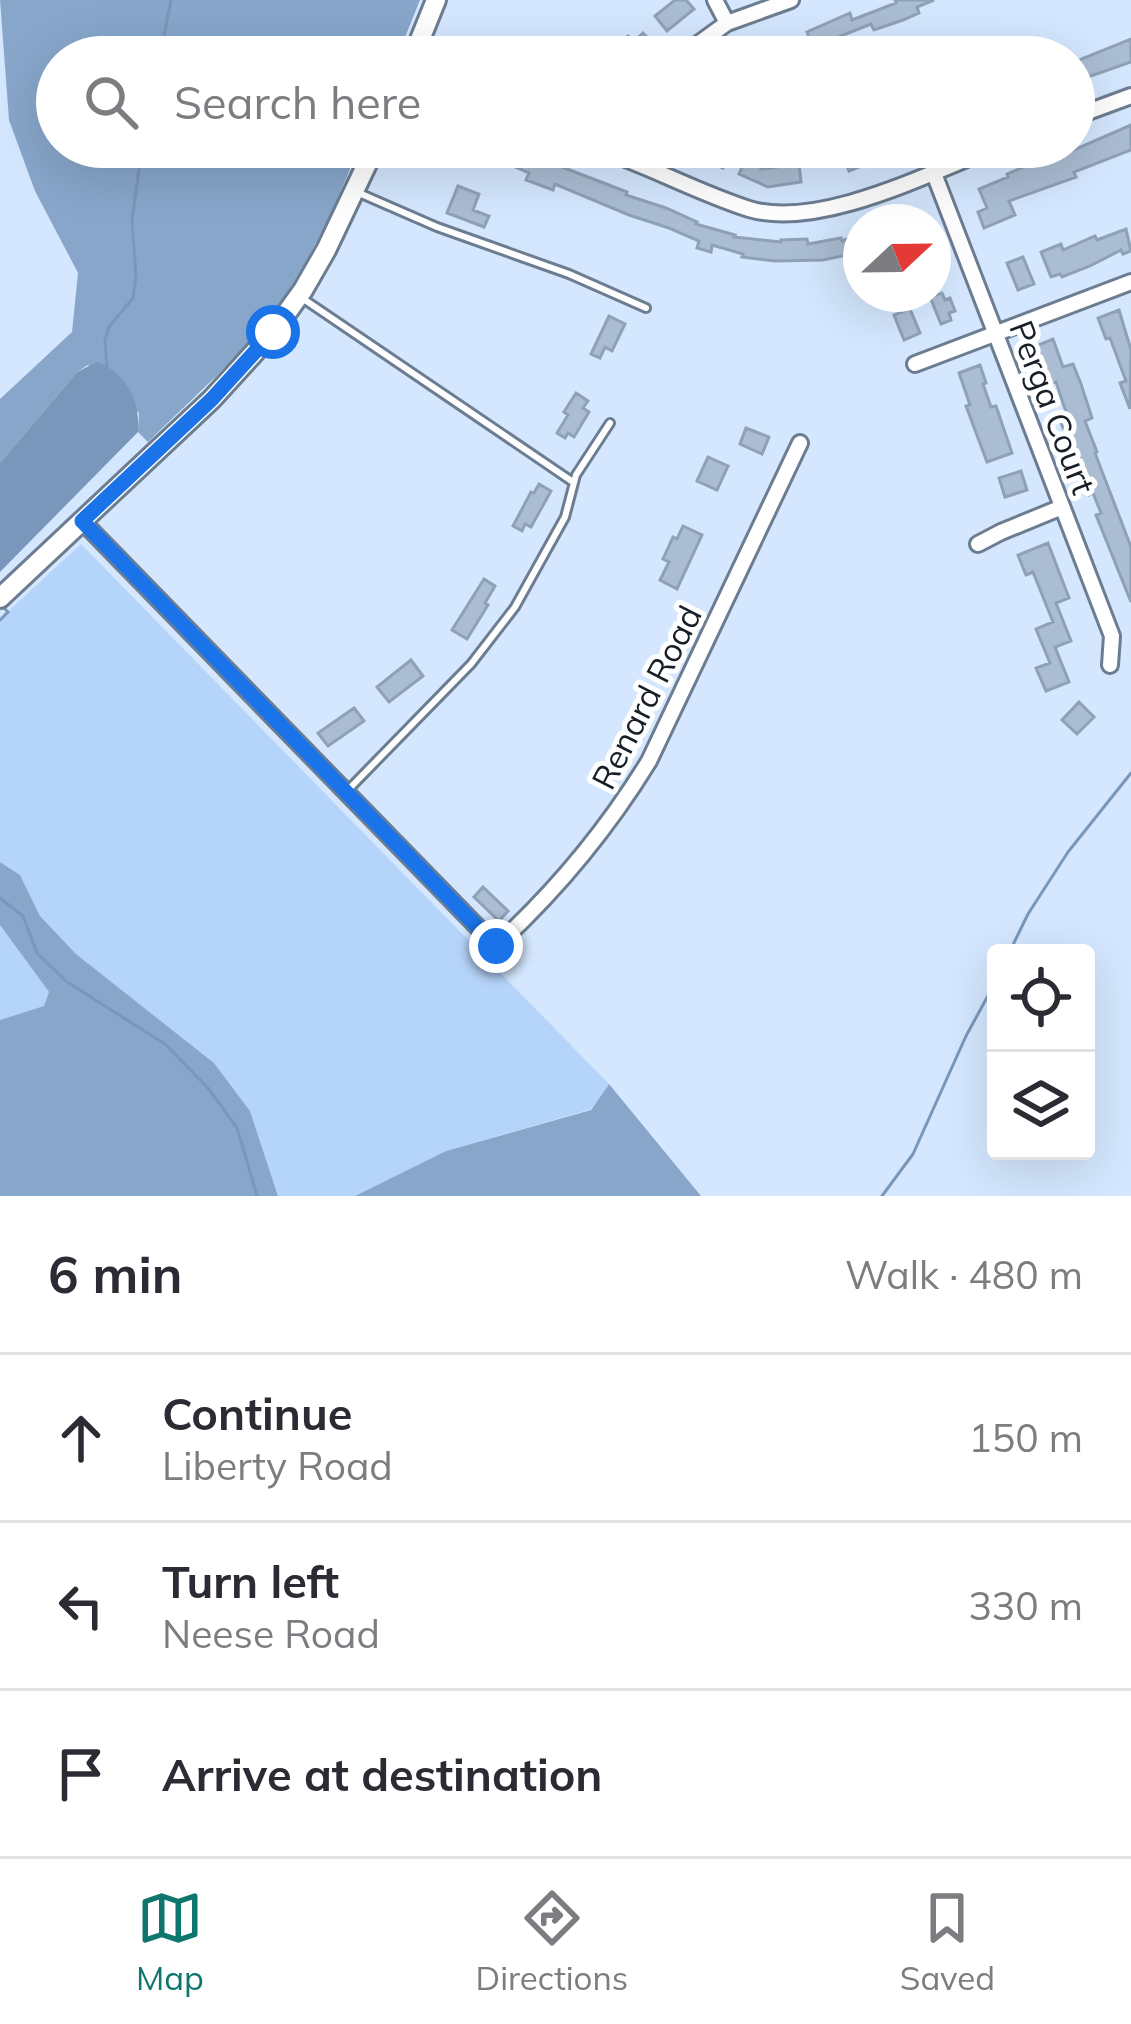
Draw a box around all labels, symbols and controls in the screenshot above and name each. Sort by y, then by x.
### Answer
search box [36,36,1095,168]
icon: search [78,69,144,135]
text: Search here [174,74,421,130]
north arrow [843,204,951,312]
route start [246,305,300,359]
street label: Perga Court [1001,314,1105,500]
street label: Renard Road [582,598,710,796]
route end [469,919,523,973]
map controls [987,944,1095,1160]
button: locate [987,944,1095,1052]
button: layers [987,1052,1095,1160]
text: 6 min [48,1242,183,1306]
text: Walk · 480 m [845,1250,1083,1299]
text: Continue [162,1385,352,1441]
icon: ahead [48,1405,114,1471]
text: 150 m [968,1413,1083,1462]
text: Liberty Road [162,1441,393,1490]
text: Turn left [162,1553,339,1609]
icon: left [48,1573,114,1639]
text: 330 m [968,1581,1083,1630]
text: Neese Road [162,1609,380,1658]
icon: arrive [48,1741,114,1807]
text: Arrive at destination [162,1746,602,1802]
tab: Map [136,1885,204,1998]
tab: Directions [476,1885,628,1998]
tab: Saved [900,1885,995,1998]

